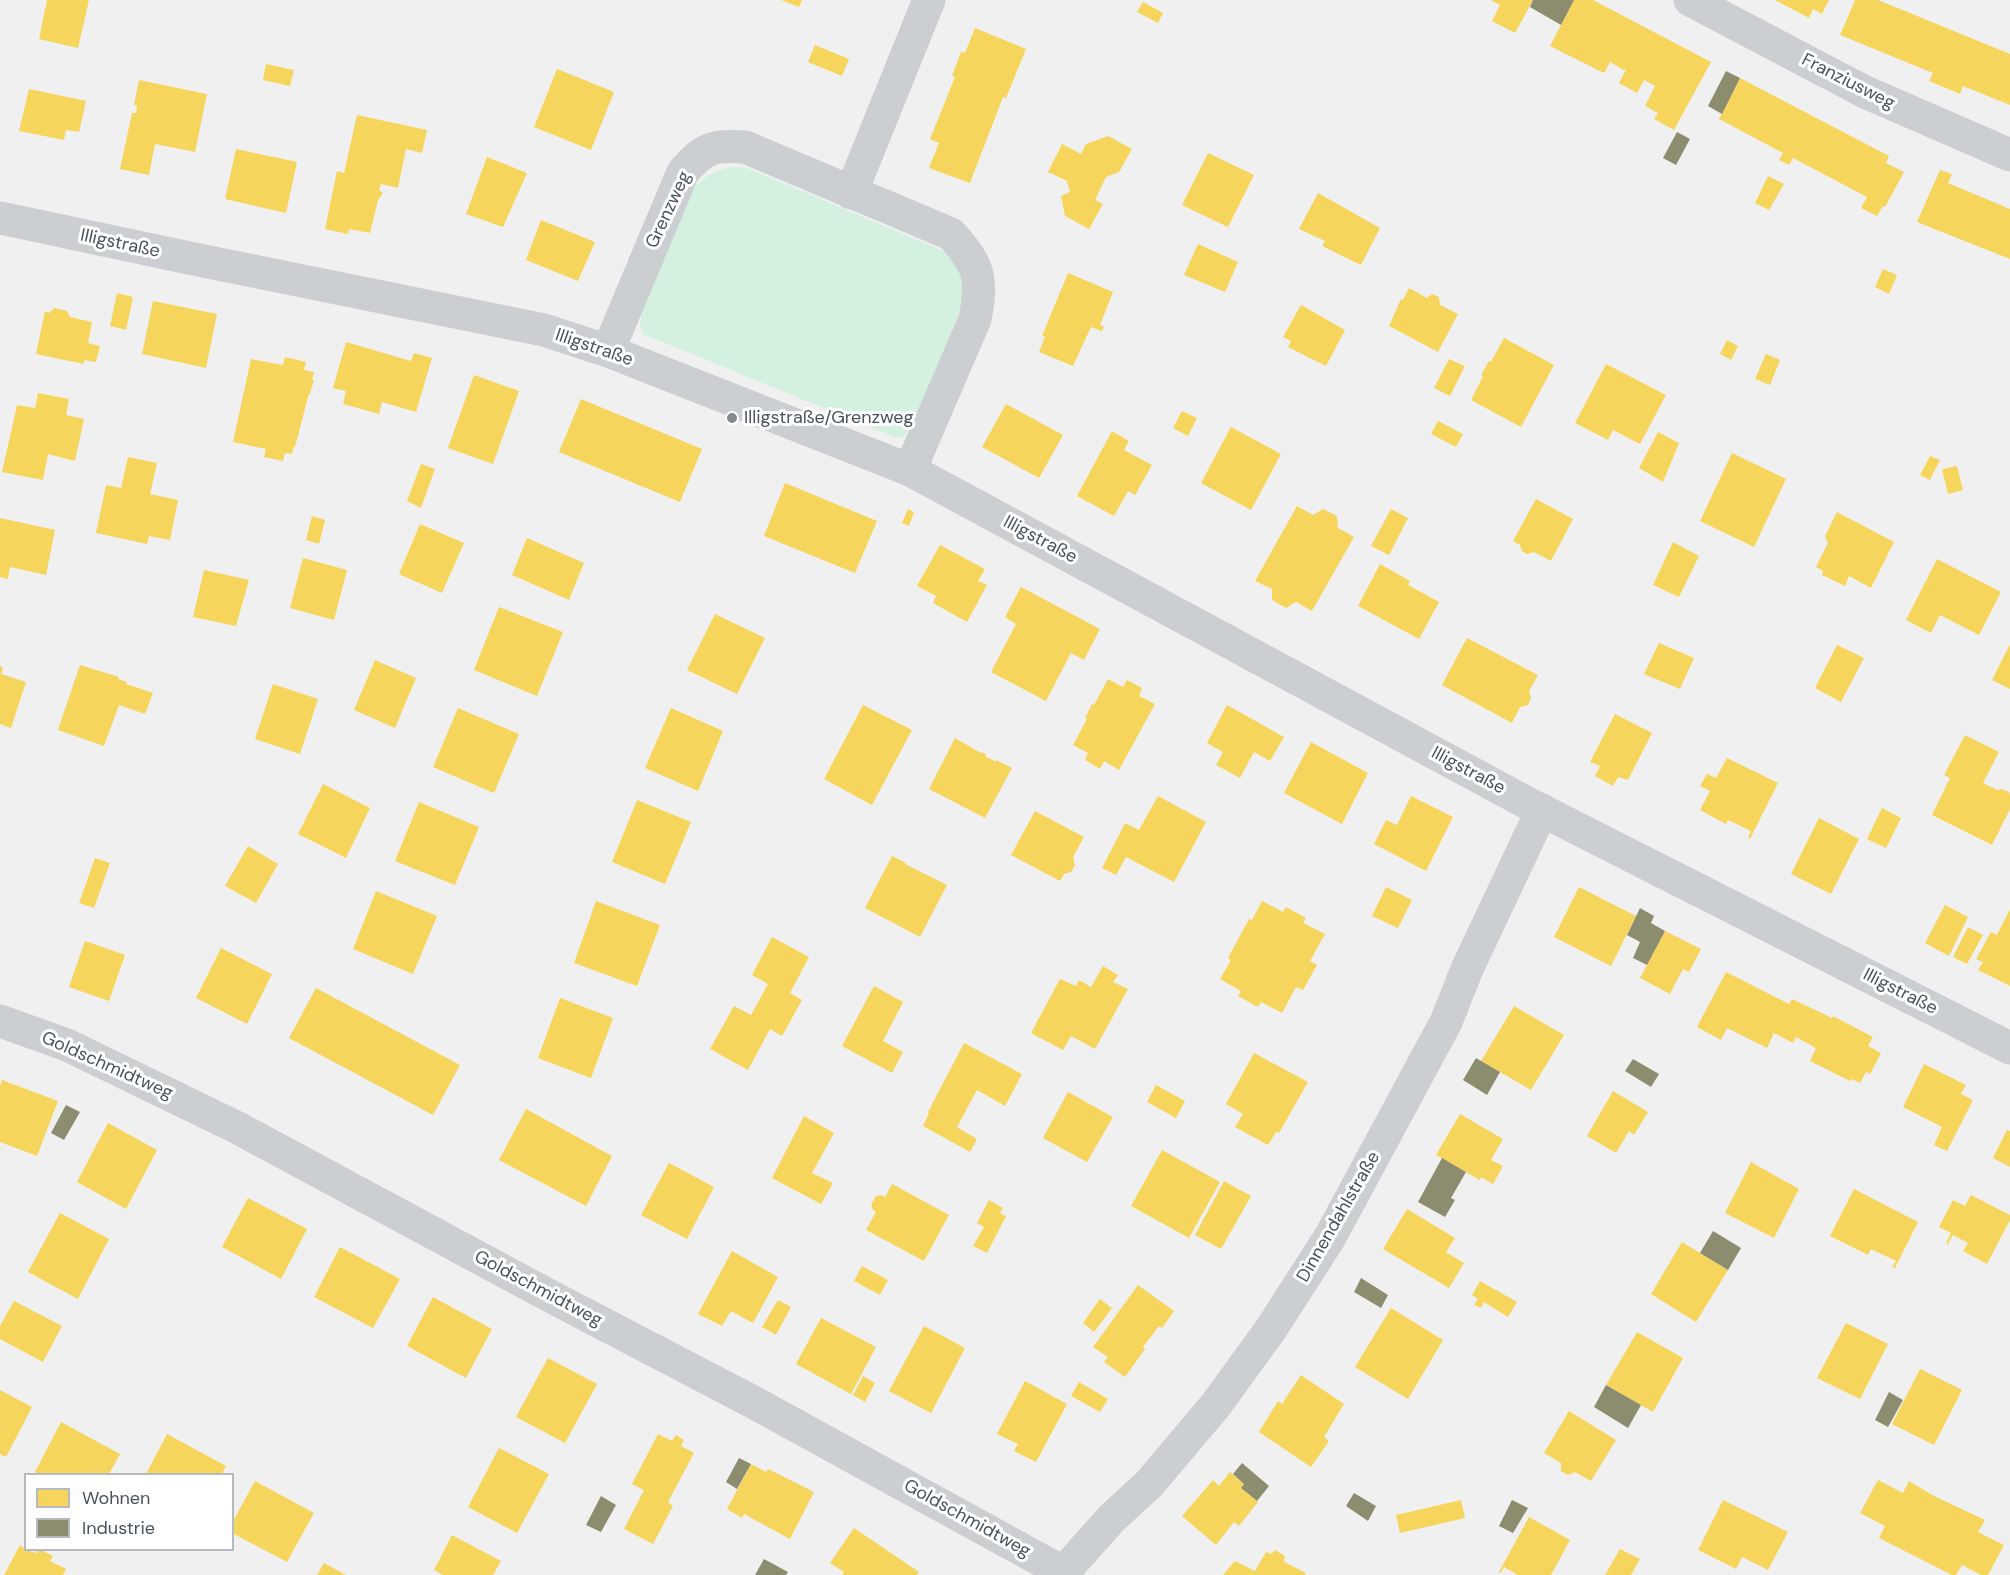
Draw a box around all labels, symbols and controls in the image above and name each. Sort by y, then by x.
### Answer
street label: Franziusweg [1798,49,1898,115]
street label: Grenzweg [642,168,696,252]
street label: Illigstraße [78,225,162,263]
street label: Illigstraße [552,325,636,371]
place label: Illigstraße/Grenzweg [744,407,914,429]
marker: Illigstraße/Grenzweg [725,411,739,425]
street label: Illigstraße [999,512,1081,568]
street label: Illigstraße [1427,743,1509,799]
street label: Illigstraße [1859,964,1941,1020]
street label: Goldschmidtweg [38,1027,176,1105]
street label: Dinnendahlstraße [1293,1148,1385,1286]
street label: Goldschmidtweg [470,1246,606,1332]
legend [24,1473,234,1551]
street label: Goldschmidtweg [900,1475,1034,1563]
text: Wohnen [82,1486,150,1510]
text: Industrie [82,1516,155,1540]

